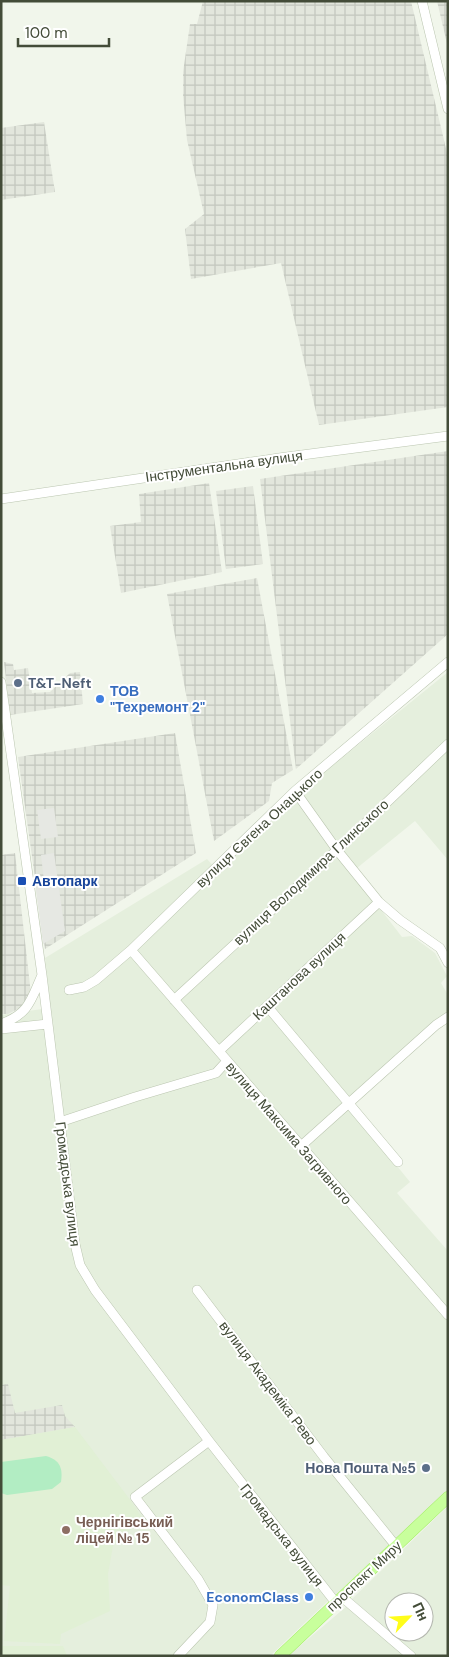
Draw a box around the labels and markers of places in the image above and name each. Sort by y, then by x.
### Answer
place label: T&T-Neft [28,674,91,692]
marker: T&T-Neft [12,677,24,689]
place label: ТОВ "Техремонт 2" [110,682,205,716]
marker: ТОВ "Техремонт 2" [94,693,106,705]
place label: Автопарк [32,872,99,890]
marker: Автопарк [16,875,28,887]
place label: Нова Пошта №5 [305,1459,416,1477]
marker: Нова Пошта №5 [420,1462,432,1474]
place label: Чернігівський ліцей № 15 [76,1513,173,1547]
marker: Чернігівський ліцей № 15 [60,1524,72,1536]
place label: EconomClass [206,1588,299,1606]
marker: EconomClass [303,1591,315,1603]

